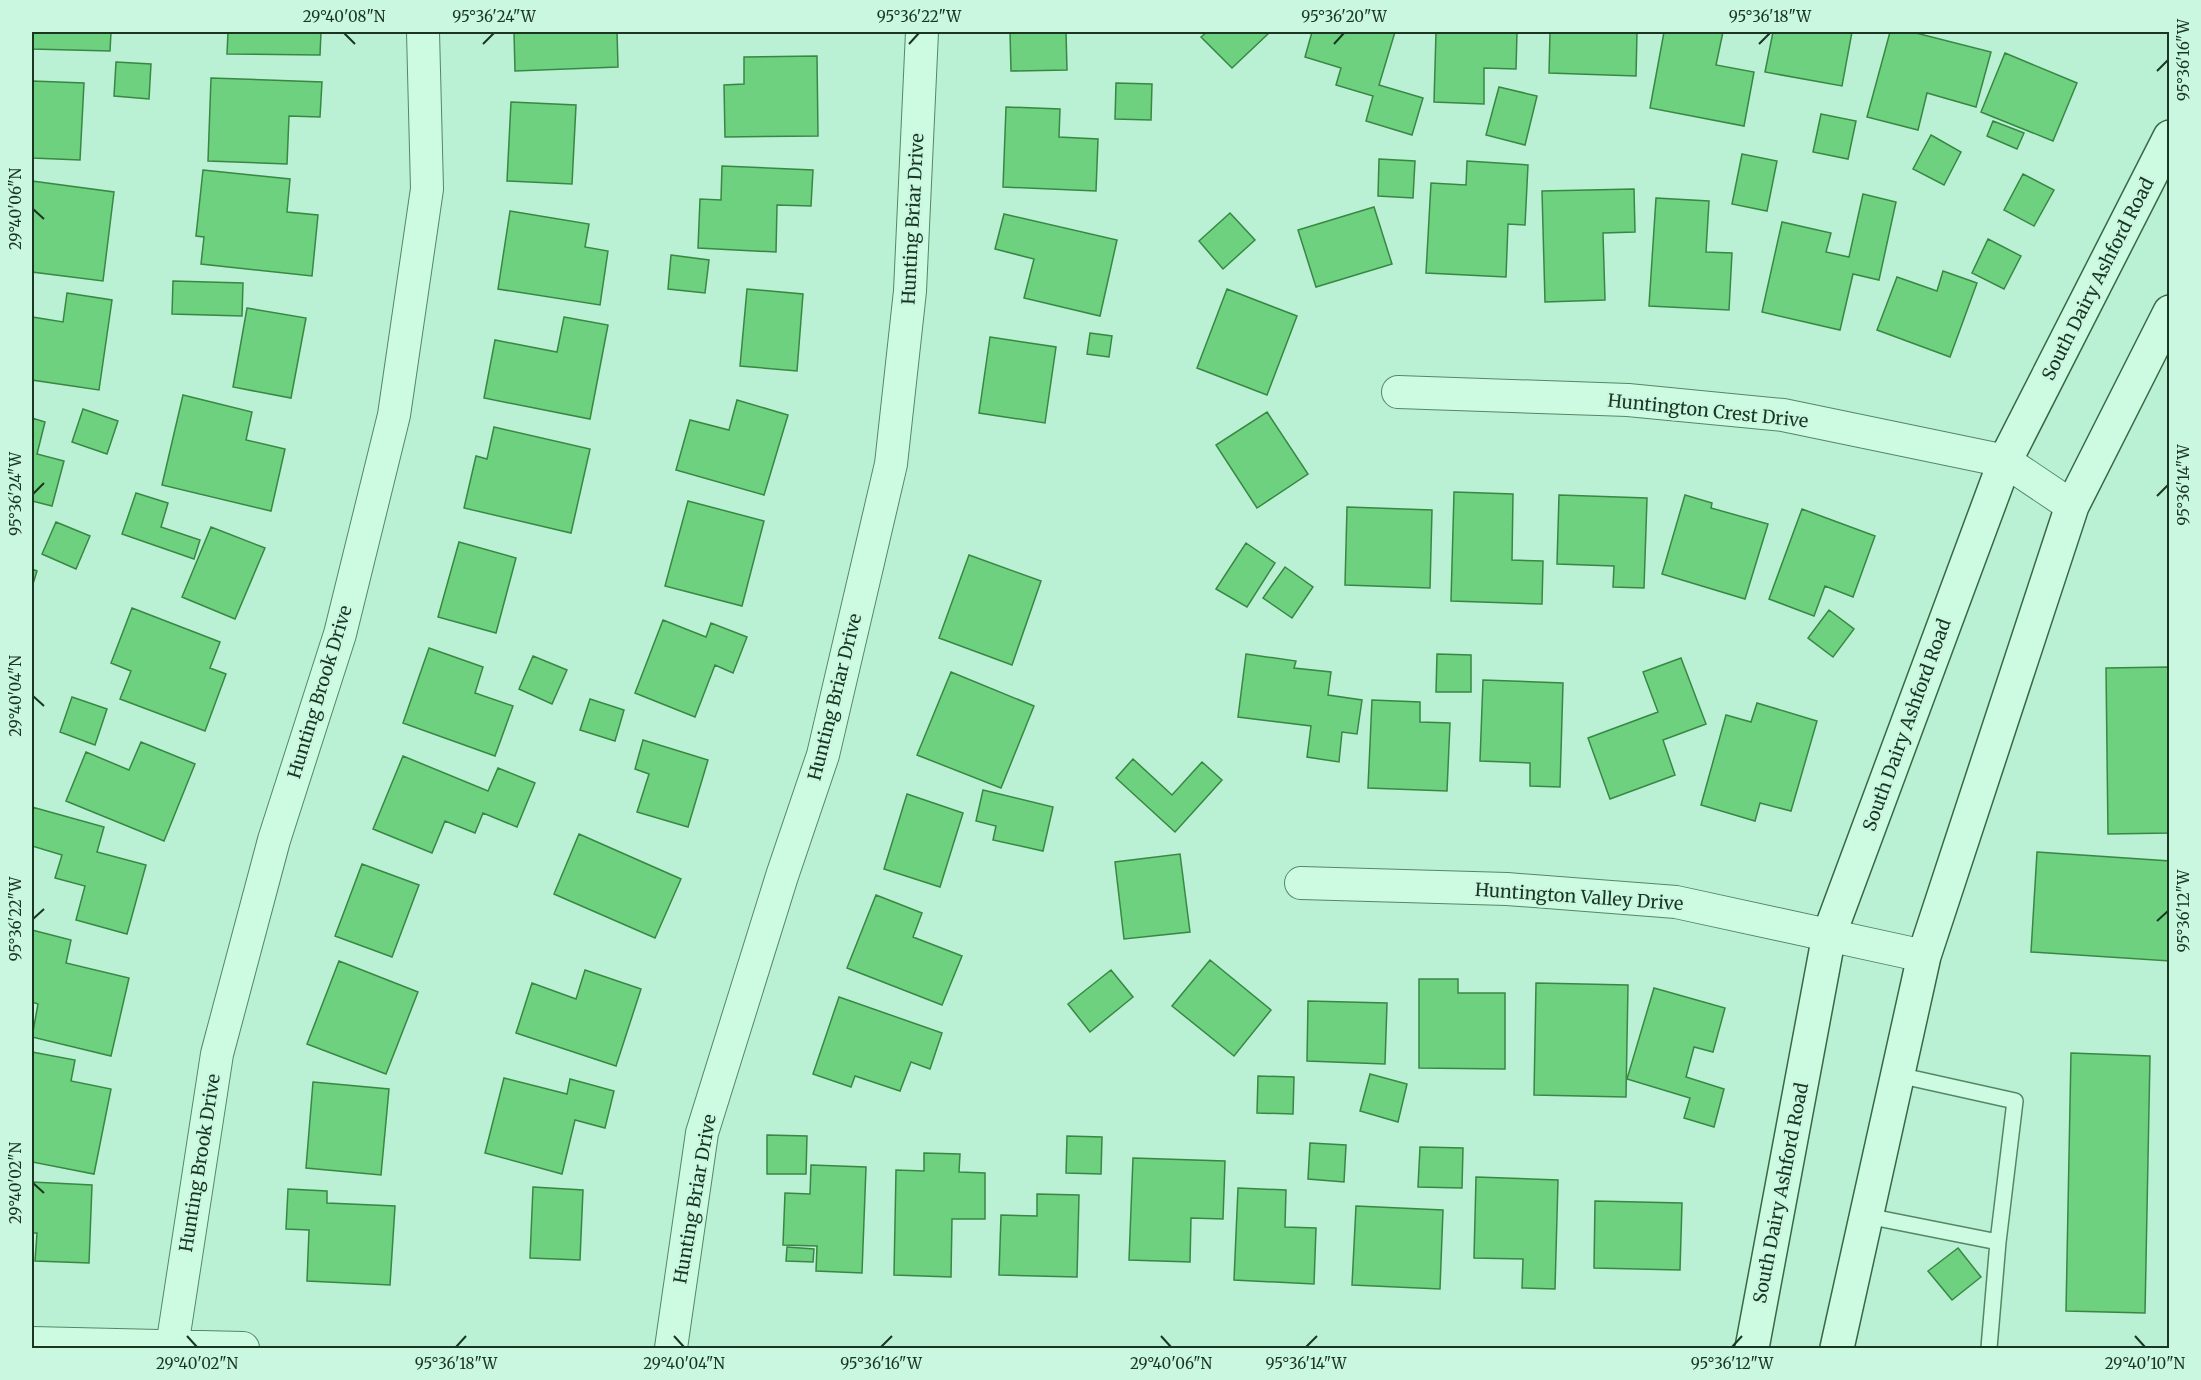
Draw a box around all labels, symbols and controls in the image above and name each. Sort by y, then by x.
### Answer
text: 29°40'08"N [303,7,386,26]
text: 95°36'24"W [452,7,537,26]
text: 95°36'22"W [877,7,962,26]
text: 95°36'20"W [1301,7,1388,26]
text: 95°36'18"W [1729,7,1812,26]
text: 95°36'16"W [2174,18,2193,101]
street label: Hunting Briar Drive [897,133,928,305]
text: 29°40'06"N [6,168,25,250]
street label: South Dairy Ashford Road [2036,174,2159,384]
street label: Huntington Crest Drive [1607,389,1810,432]
text: 95°36'14"W [2174,443,2193,526]
text: 95°36'24"W [6,451,25,536]
street label: Hunting Brook Drive [282,602,357,781]
street label: Hunting Briar Drive [803,611,866,783]
street label: South Dairy Ashford Road [1857,615,1956,834]
text: 29°40'04"N [6,655,25,737]
text: 95°36'12"W [2174,869,2193,952]
text: 95°36'22"W [6,876,25,961]
street label: Huntington Valley Drive [1474,878,1684,915]
street label: Hunting Brook Drive [174,1072,225,1254]
street label: South Dairy Ashford Road [1748,1080,1813,1305]
street label: Hunting Briar Drive [668,1112,721,1285]
text: 29°40'02"N [6,1142,25,1224]
text: 29°40'02"N [156,1354,238,1373]
text: 95°36'18"W [415,1354,498,1373]
text: 29°40'04"N [643,1354,725,1373]
text: 95°36'16"W [840,1354,923,1373]
text: 29°40'06"N [1130,1354,1212,1373]
text: 95°36'14"W [1265,1354,1348,1373]
text: 95°36'12"W [1691,1354,1774,1373]
text: 29°40'10"N [2105,1354,2186,1373]

